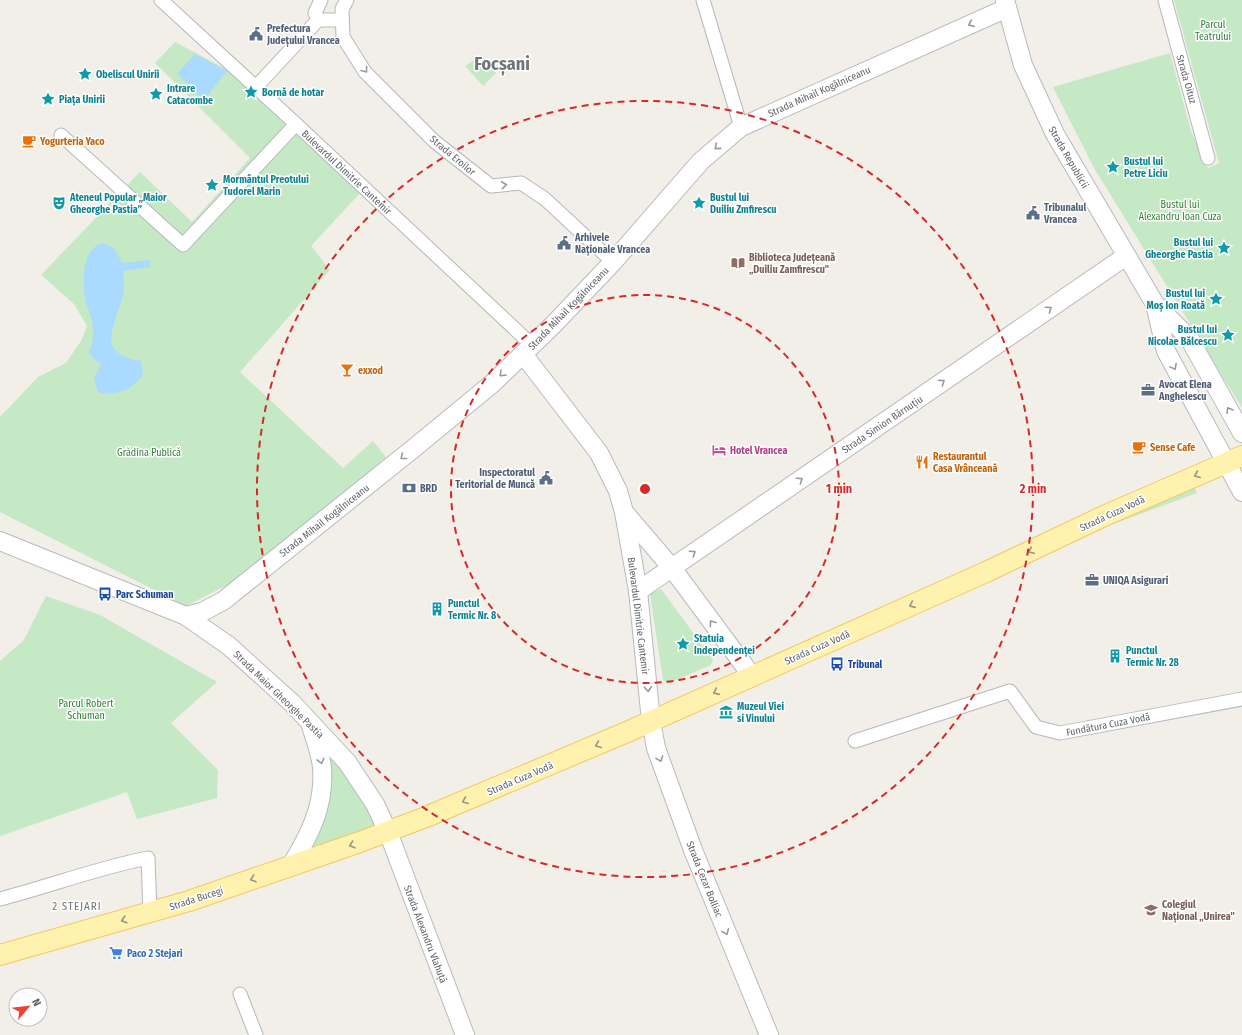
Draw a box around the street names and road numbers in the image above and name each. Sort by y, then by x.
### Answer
street label: Strada Oituz [1173,54,1199,105]
street label: Strada Mihail Kogălniceanu [766,64,872,120]
street label: Strada Republicii [1046,124,1091,191]
street label: Bulevardul Dimitrie Cantemir [299,128,394,218]
street label: Strada Eroilor [427,133,478,179]
street label: Strada Mihail Kogălniceanu [526,265,611,353]
street label: Strada Simion Bărnuțiu [840,393,925,456]
street label: Strada Mihail Kogălniceanu [277,482,372,560]
street label: Strada Cuza Vodă [1078,494,1147,534]
street label: Bulevardul Dimitrie Cantemir [625,557,651,676]
street label: Strada Cuza Vodă [783,628,852,668]
street label: Strada Maior Gheorghe Pastia [231,648,326,741]
street label: Fundătura Cuza Vodă [1065,711,1151,739]
street label: Strada Cuza Vodă [486,760,555,798]
street label: Strada Cezar Bolliac [683,840,725,920]
street label: Strada Alexandru Vlahuță [401,884,449,985]
street label: Strada Bucegi [168,885,225,913]

